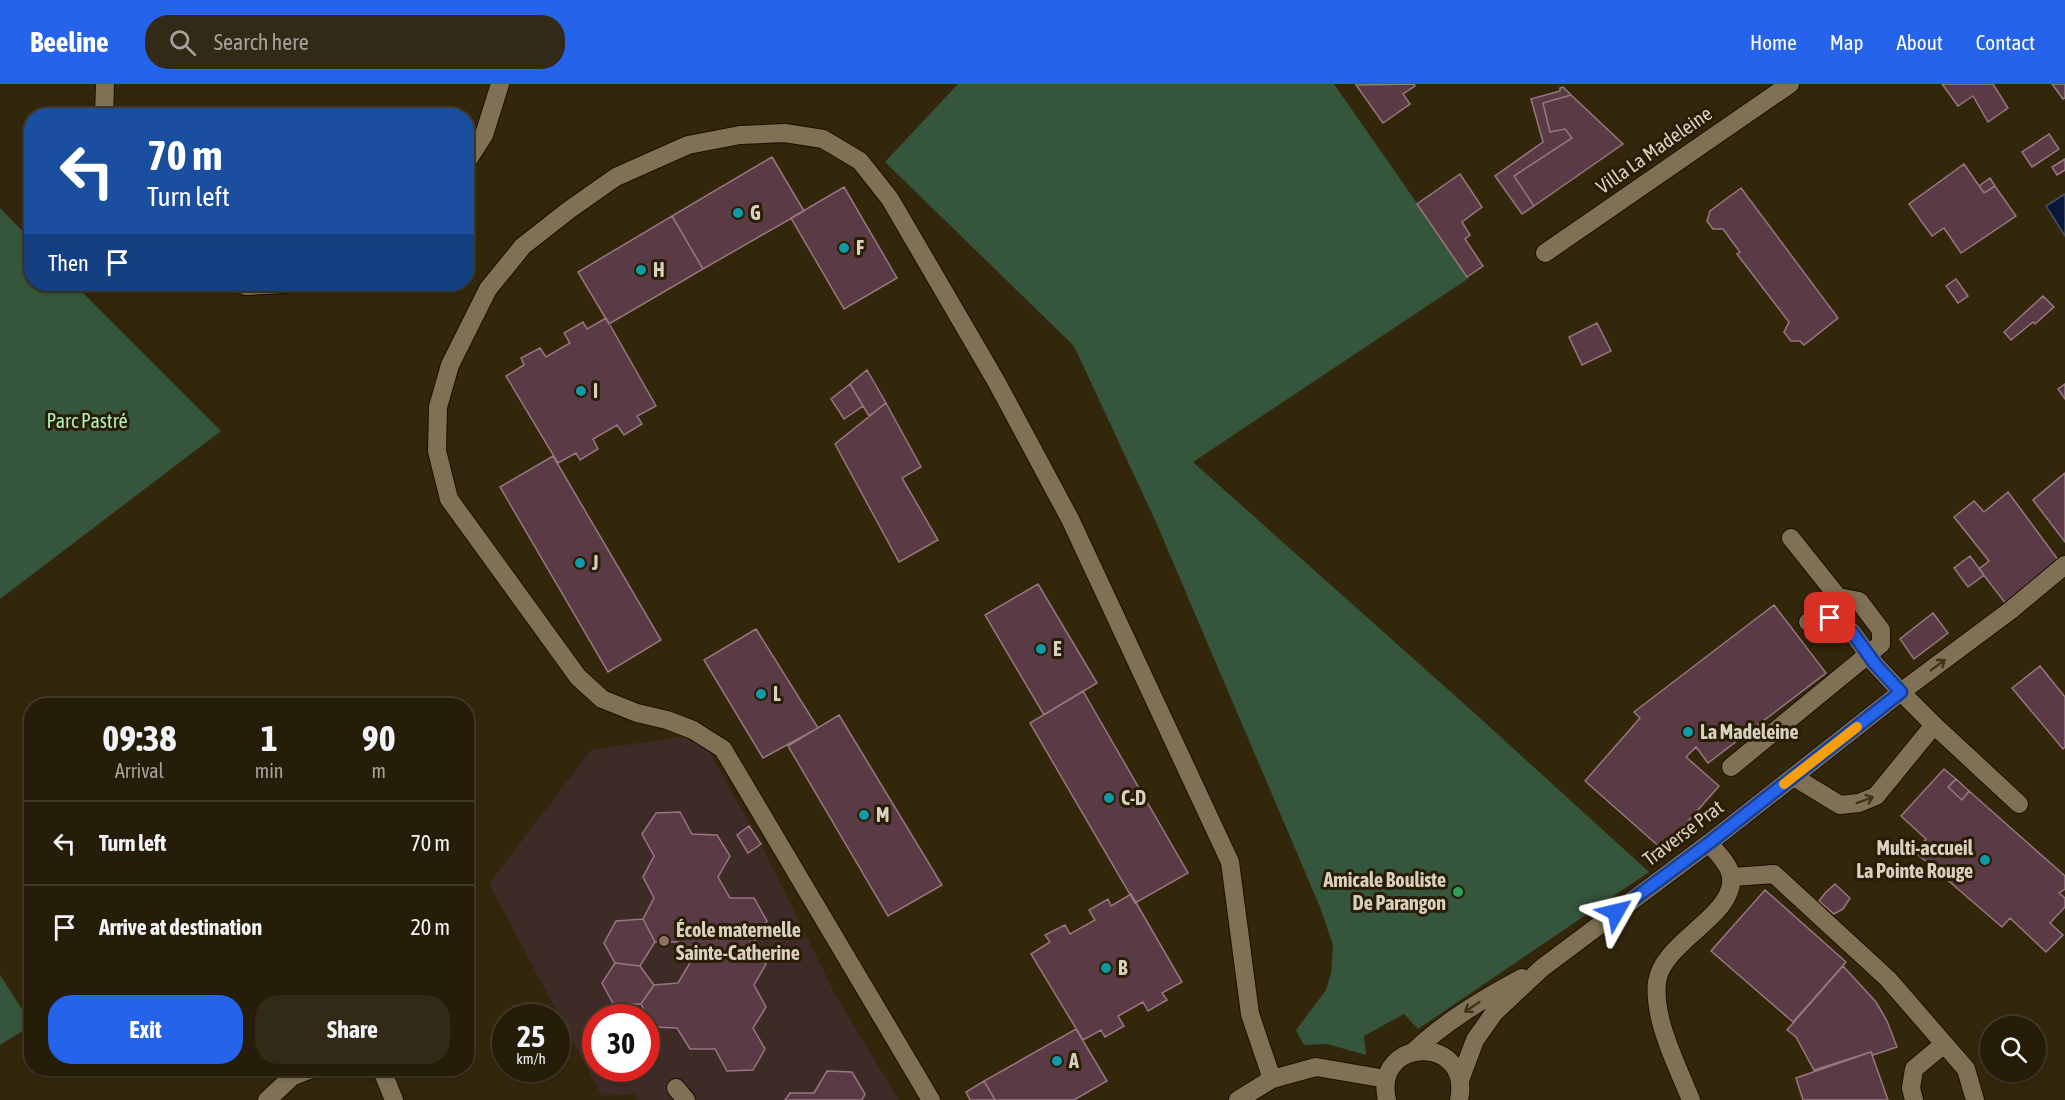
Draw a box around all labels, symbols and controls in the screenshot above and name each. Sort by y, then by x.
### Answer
search box [145,15,565,69]
text: Beeline [30,26,109,58]
icon: search [166,26,199,59]
text: Search here [214,29,309,55]
text: Home [1750,30,1797,54]
text: Map [1830,30,1864,54]
text: About [1897,30,1943,54]
text: Contact [1976,30,2035,54]
street label: Villa La Madeleine [1592,101,1716,198]
text: 70 m [147,131,222,179]
icon: left [48,132,126,210]
text: Turn left [147,181,230,212]
place label: G [750,201,761,224]
marker: G [731,206,745,220]
place label: F [856,236,864,259]
marker: F [837,241,851,255]
icon: arrive [101,246,134,279]
text: Then [48,250,89,276]
place label: H [653,258,665,281]
marker: H [634,263,648,277]
place label: I [593,379,598,402]
marker: I [574,384,588,398]
park label: Parc Pastré [46,409,128,432]
place label: J [591,551,598,574]
marker: J [573,556,587,570]
pin [1804,592,1855,643]
icon: arrive [1813,601,1846,634]
place label: E [1053,637,1062,660]
marker: E [1034,642,1048,656]
one-way arrow [1929,659,1945,671]
place label: L [773,682,781,705]
marker: L [754,687,768,701]
text: 09:38 [102,717,176,759]
text: 1 [261,717,278,759]
text: 90 [362,717,396,759]
place label: La Madeleine [1700,720,1799,743]
marker: La Madeleine [1681,725,1695,739]
text: Arrival [115,759,164,782]
text: min [255,759,283,782]
text: m [372,759,386,782]
place label: C-D [1121,786,1146,809]
marker: C-D [1102,791,1116,805]
one-way arrow [1855,794,1873,805]
street label: Traverse Prat [1638,795,1728,870]
place label: M [876,803,889,826]
marker: M [857,808,871,822]
icon: left [48,827,81,860]
text: Turn left [99,830,166,856]
text: 70 m [410,830,450,856]
place label: Multi-accueil La Pointe Rouge [1856,836,1974,882]
marker: Multi-accueil La Pointe Rouge [1978,853,1992,867]
place label: Amicale Bouliste De Parangon [1322,868,1446,914]
position arrow [1584,880,1648,944]
marker: Amicale Bouliste De Parangon [1451,885,1465,899]
icon: arrive [48,911,81,944]
text: Arrive at destination [99,914,262,940]
text: 20 m [410,914,450,940]
place label: École maternelle Sainte-Catherine [676,918,801,964]
marker: École maternelle Sainte-Catherine [657,934,671,948]
place label: B [1118,956,1128,979]
marker: B [1099,961,1113,975]
button: Exit [48,995,243,1064]
button: Share [255,995,450,1064]
one-way arrow [1464,1000,1481,1013]
speed limit sign: 30 [582,1004,660,1082]
map controls [1980,1016,2046,1082]
button: search [1980,1016,2046,1082]
text: 25 [517,1019,545,1053]
place label: A [1068,1049,1079,1072]
text: km/h [516,1050,546,1067]
marker: A [1050,1054,1064,1068]

